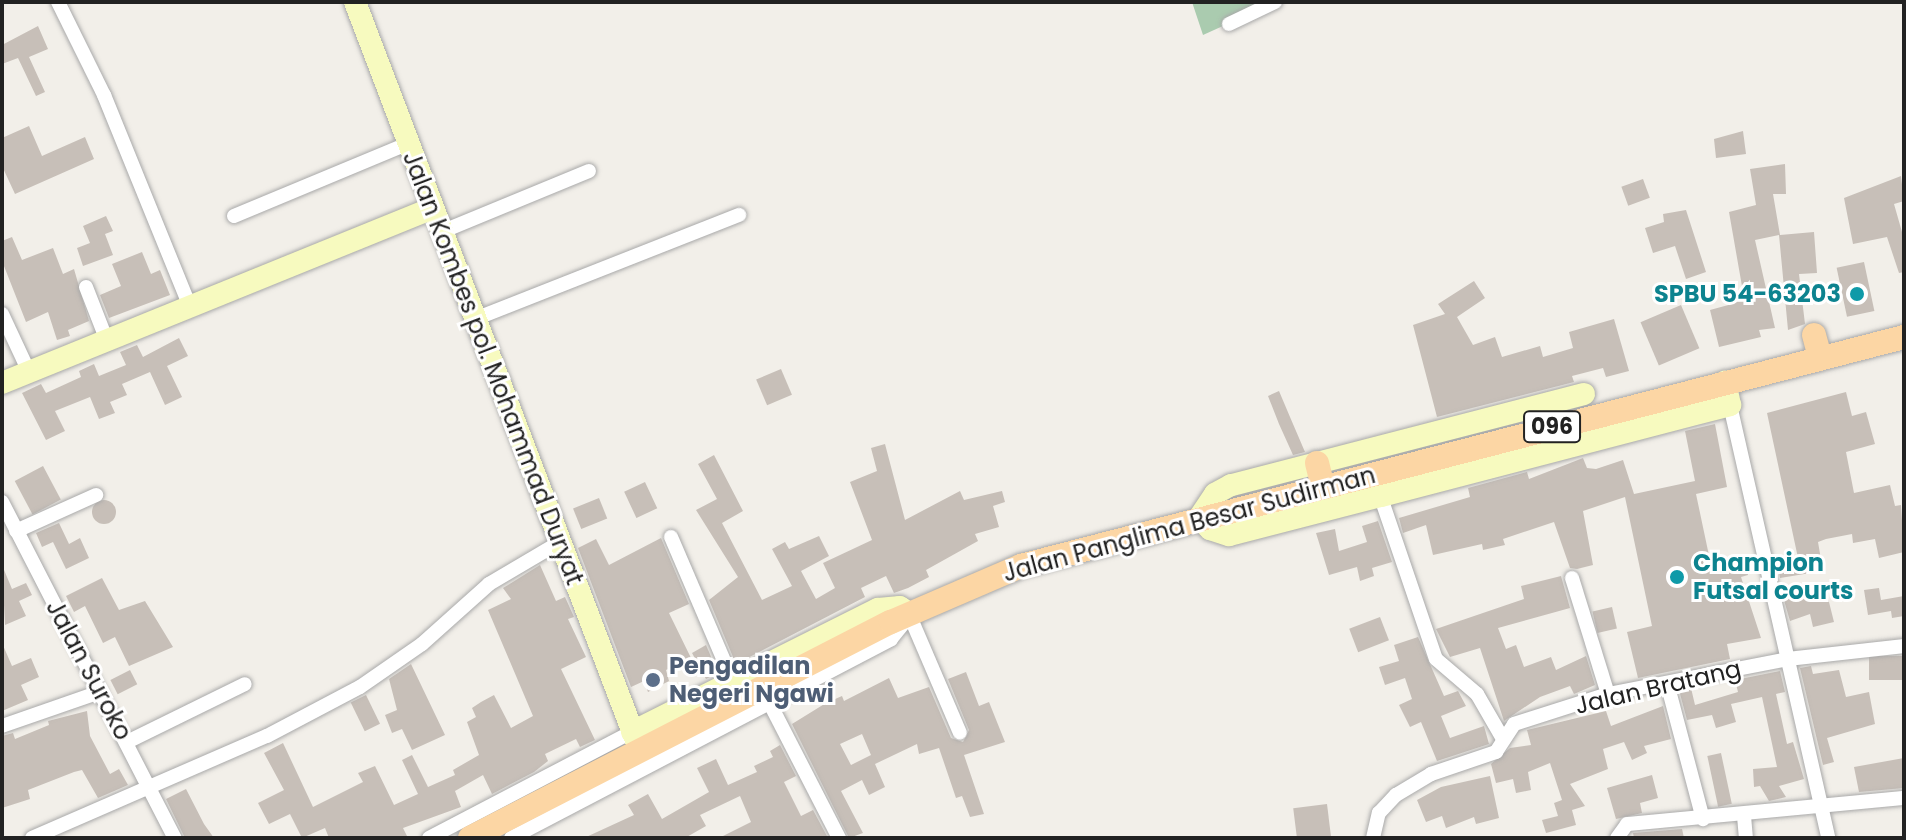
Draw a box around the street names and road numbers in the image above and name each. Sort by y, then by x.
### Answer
street label: Jalan Kombes pol. Mohammad Duryat [397,147,589,589]
road number: 096 [1522,409,1582,445]
street label: Jalan Panglima Besar Sudirman [1000,460,1378,588]
street label: Jalan Suroko [40,595,138,745]
street label: Jalan Bratang [1572,654,1744,720]

